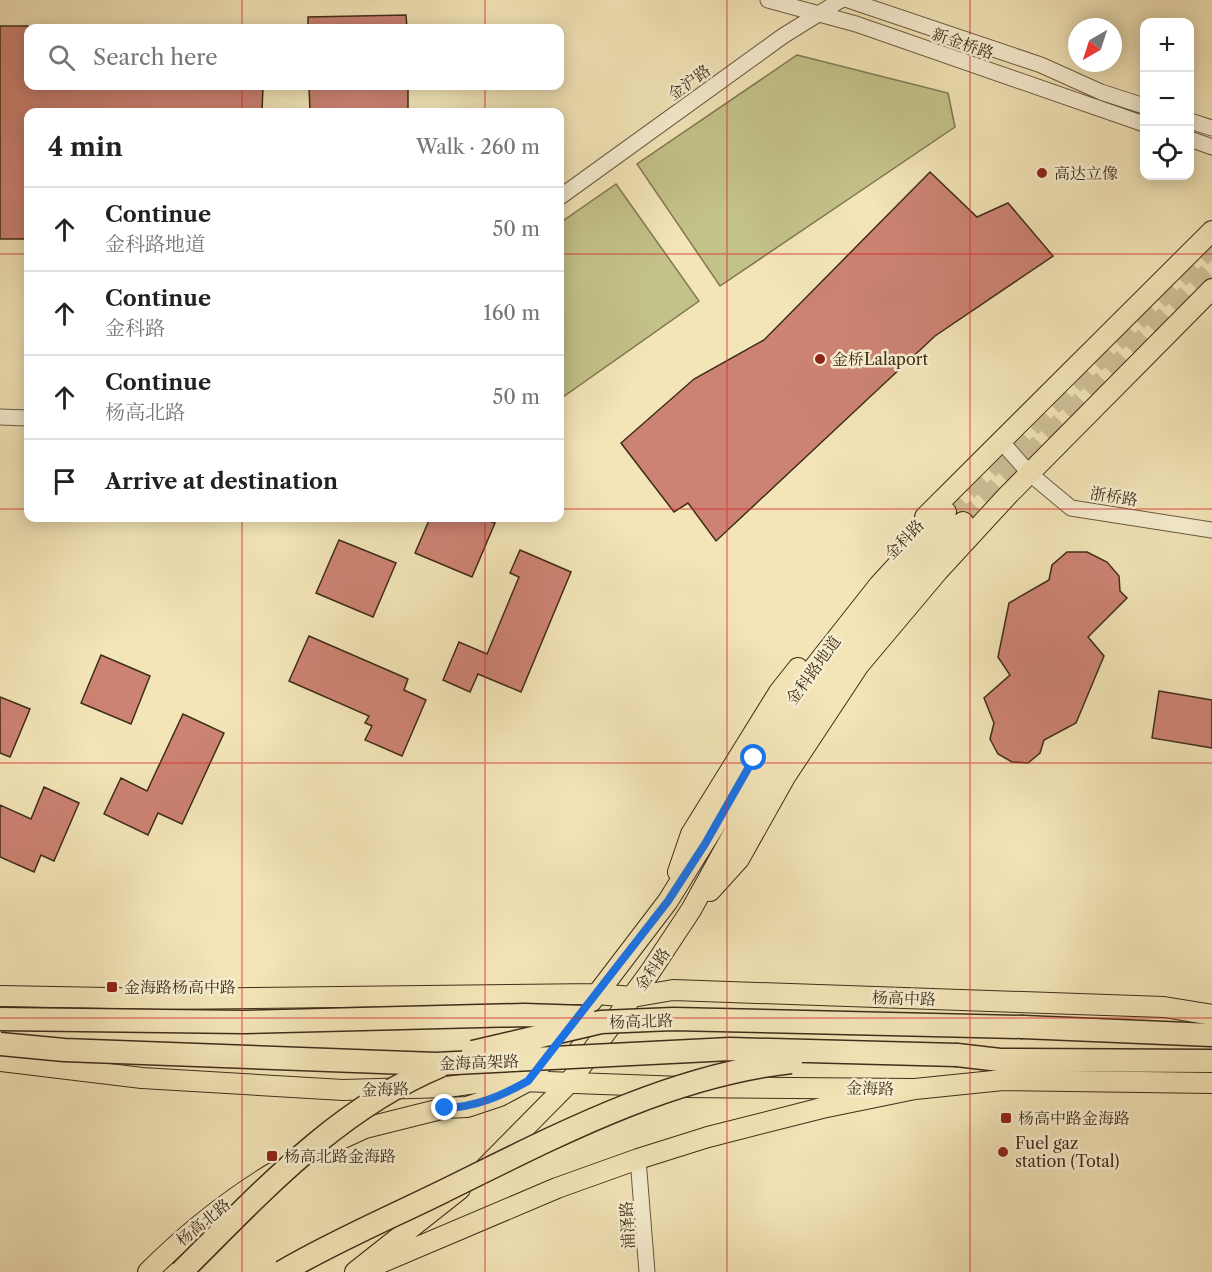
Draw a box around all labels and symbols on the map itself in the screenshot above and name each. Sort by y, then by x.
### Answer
north arrow [1068,18,1122,72]
street label: 新金桥路 [929,23,997,63]
street label: 金沪路 [664,60,714,104]
place label: 高达立像 [1054,163,1118,183]
marker: 高达立像 [1035,166,1049,180]
place label: 金桥Lalaport [832,349,929,369]
marker: 金桥Lalaport [813,352,827,366]
street label: 浙桥路 [1089,482,1139,510]
street label: 金科路 [880,515,928,563]
street label: 金科路地道 [781,632,845,708]
route start [740,744,766,770]
street label: 金科路 [630,944,674,994]
place label: 金海路杨高中路 [124,977,236,997]
marker: 金海路杨高中路 [105,980,119,994]
street label: 杨高中路 [872,987,936,1009]
street label: 杨高北路 [609,1010,673,1032]
street label: 金海高架路 [439,1051,519,1073]
street label: 金海路 [361,1078,409,1100]
street label: 金海路 [846,1078,894,1098]
route end [431,1094,457,1120]
place label: 杨高中路金海路 [1018,1108,1130,1128]
marker: 杨高中路金海路 [999,1111,1013,1125]
place label: Fuel gaz station (Total) [1015,1133,1120,1171]
marker: Fuel gaz station (Total) [996,1145,1010,1159]
place label: 杨高北路金海路 [284,1146,396,1166]
marker: 杨高北路金海路 [265,1149,279,1163]
street label: 杨高北路 [172,1194,234,1250]
street label: 浦泽路 [616,1201,638,1249]

